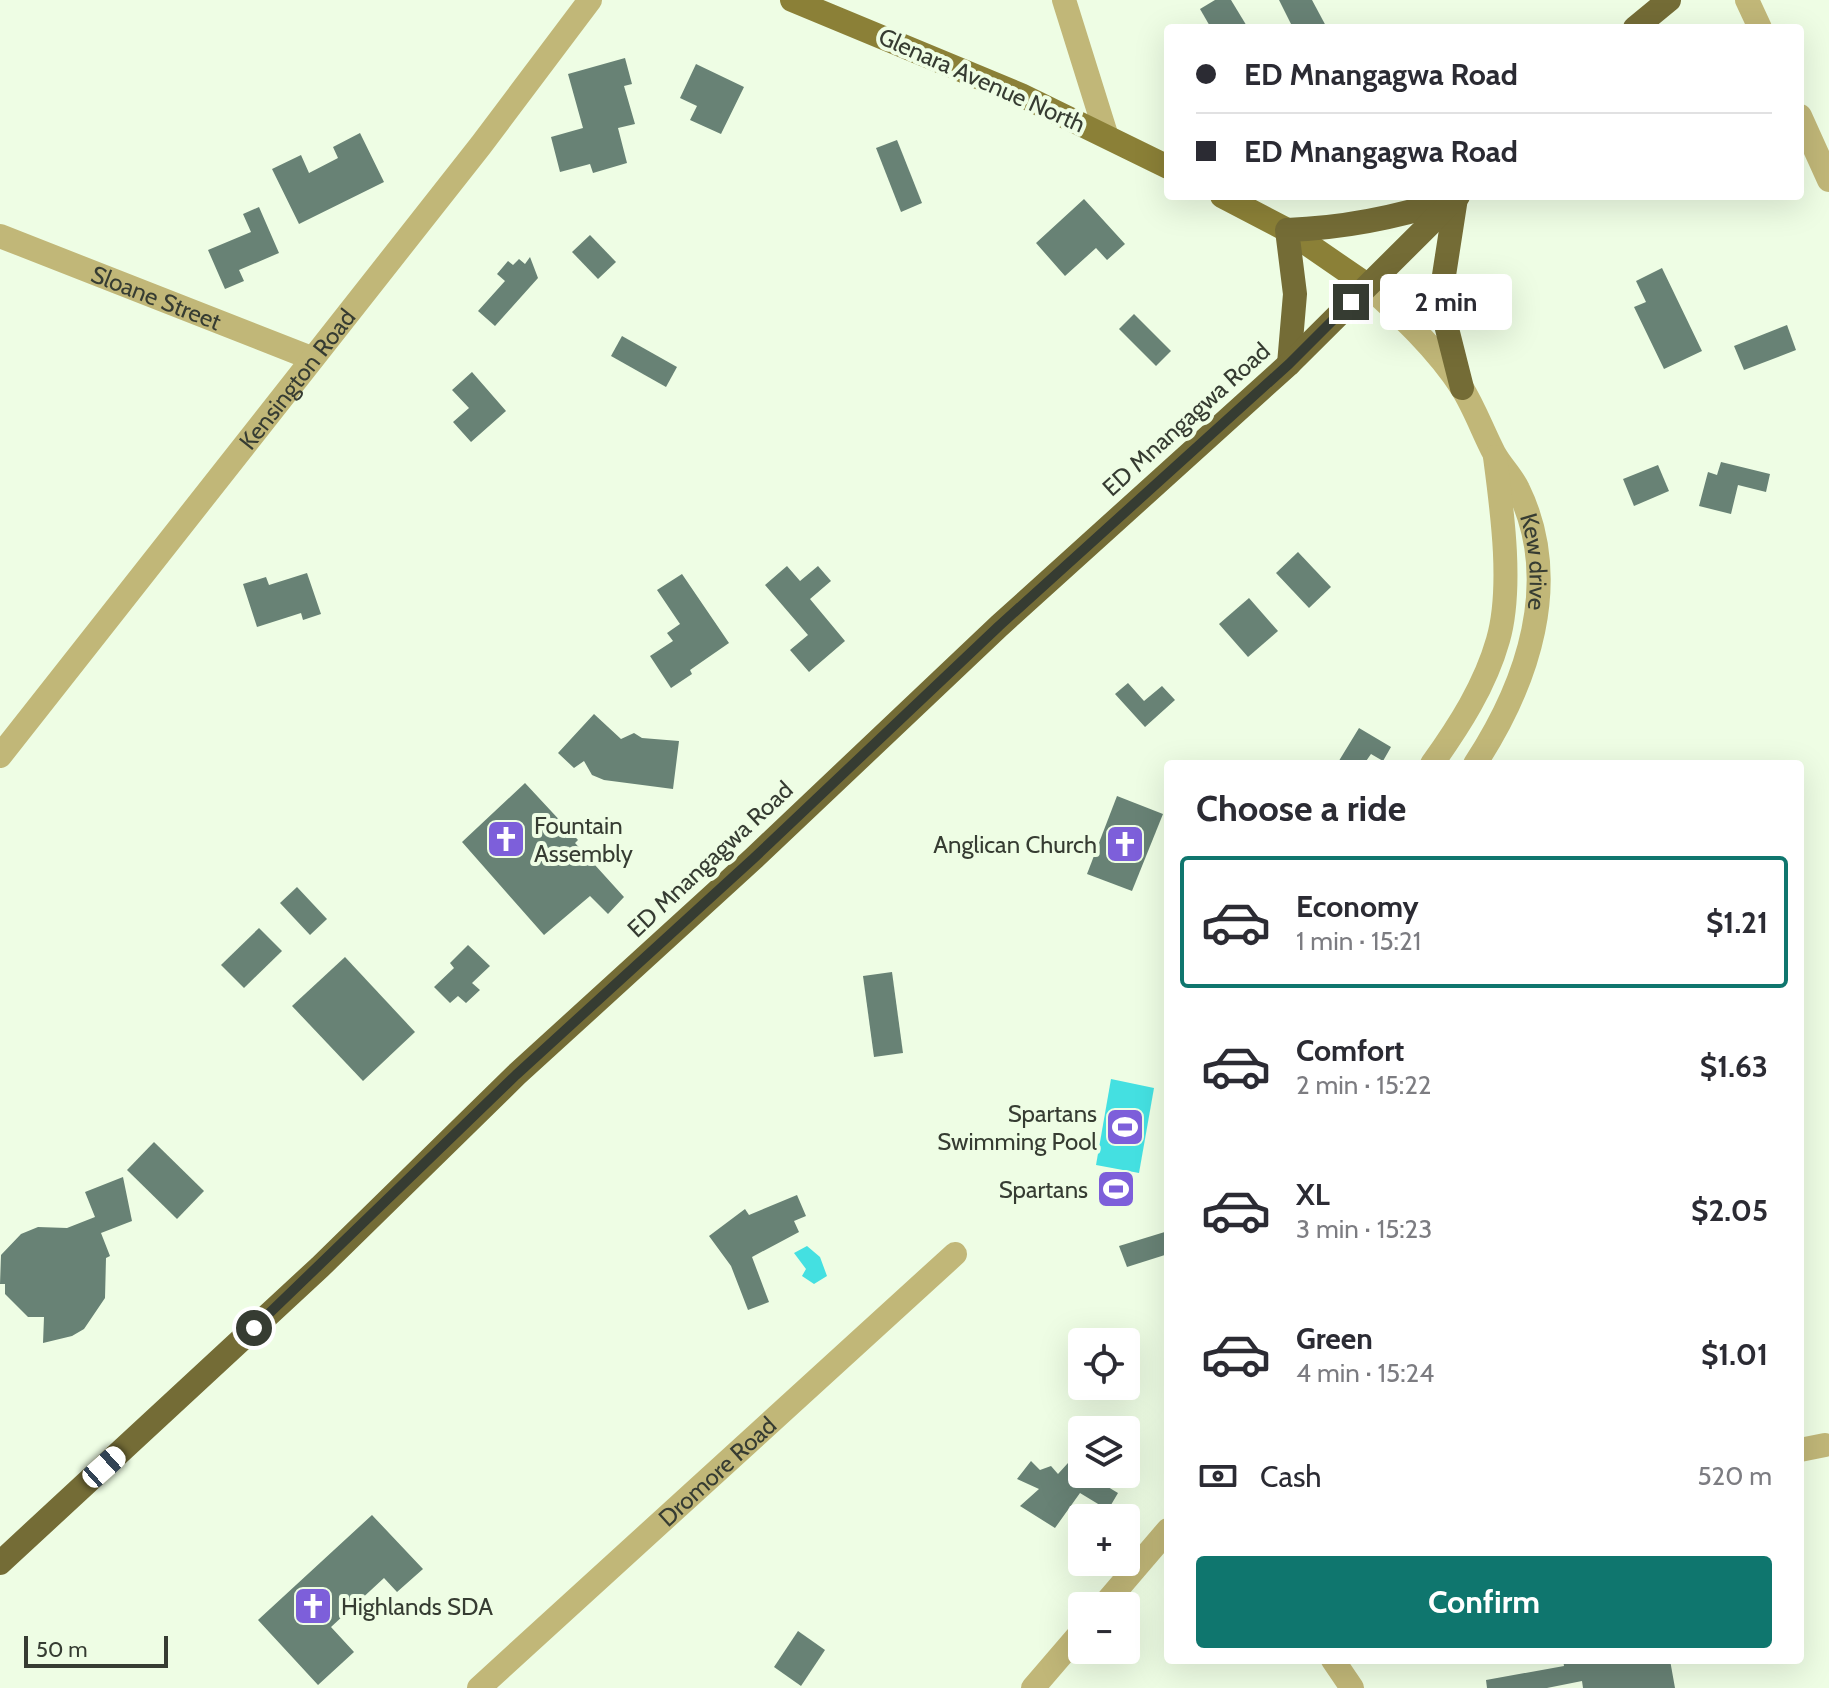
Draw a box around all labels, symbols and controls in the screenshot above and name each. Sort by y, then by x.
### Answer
street label: Glenara Avenue North [874,21,1090,139]
text: ED Mnangagwa Road [1244,56,1518,93]
text: ED Mnangagwa Road [1244,133,1518,170]
street label: Sloane Street [87,259,225,336]
callout: 2 min [1379,274,1511,330]
route end [1333,284,1369,320]
text: 2 min [1415,286,1477,318]
street label: Kensington Road [233,303,361,455]
street label: ED Mnangagwa Road [1096,336,1276,502]
street label: Kew drive [1514,510,1553,612]
street label: ED Mnangagwa Road [621,775,799,943]
text: Choose a ride [1196,786,1406,830]
place label: Fountain Assembly [534,811,633,868]
church icon: Fountain Assembly [485,818,527,860]
church icon: Anglican Church [1104,823,1146,865]
place label: Anglican Church [933,830,1097,859]
icon: car [1200,886,1272,958]
text: Economy [1296,888,1419,925]
text: $1.21 [1706,904,1768,941]
text: 1 min · 15:21 [1296,925,1421,957]
icon: car [1200,1030,1272,1102]
text: Comfort [1296,1032,1404,1069]
text: $1.63 [1700,1048,1768,1085]
text: 2 min · 15:22 [1296,1069,1431,1101]
place label: Spartans Swimming Pool [937,1099,1097,1156]
sports icon: Spartans Swimming Pool [1104,1106,1146,1148]
sports icon: Spartans [1095,1168,1137,1210]
icon: car [1200,1174,1272,1246]
place label: Spartans [999,1175,1088,1204]
text: XL [1296,1176,1330,1213]
text: $2.05 [1691,1192,1768,1229]
text: 3 min · 15:23 [1296,1213,1432,1245]
route start [236,1310,272,1346]
icon: car [1200,1318,1272,1390]
text: Green [1296,1320,1373,1357]
map controls [1068,1328,1140,1664]
button: locate [1068,1328,1140,1400]
text: $1.01 [1701,1336,1768,1373]
text: 4 min · 15:24 [1296,1357,1434,1389]
street label: Dromore Road [652,1410,782,1532]
button: layers [1068,1416,1140,1488]
car [78,1442,130,1492]
icon: cash [1196,1454,1240,1498]
text: Cash [1260,1458,1322,1495]
text: 520 m [1698,1460,1772,1492]
button: + [1068,1504,1140,1576]
button: Confirm [1196,1556,1772,1648]
church icon: Highlands SDA [292,1585,334,1627]
place label: Highlands SDA [341,1592,493,1621]
button: − [1068,1592,1140,1664]
scale bar [24,1632,168,1668]
text: 50 m [36,1636,88,1663]

